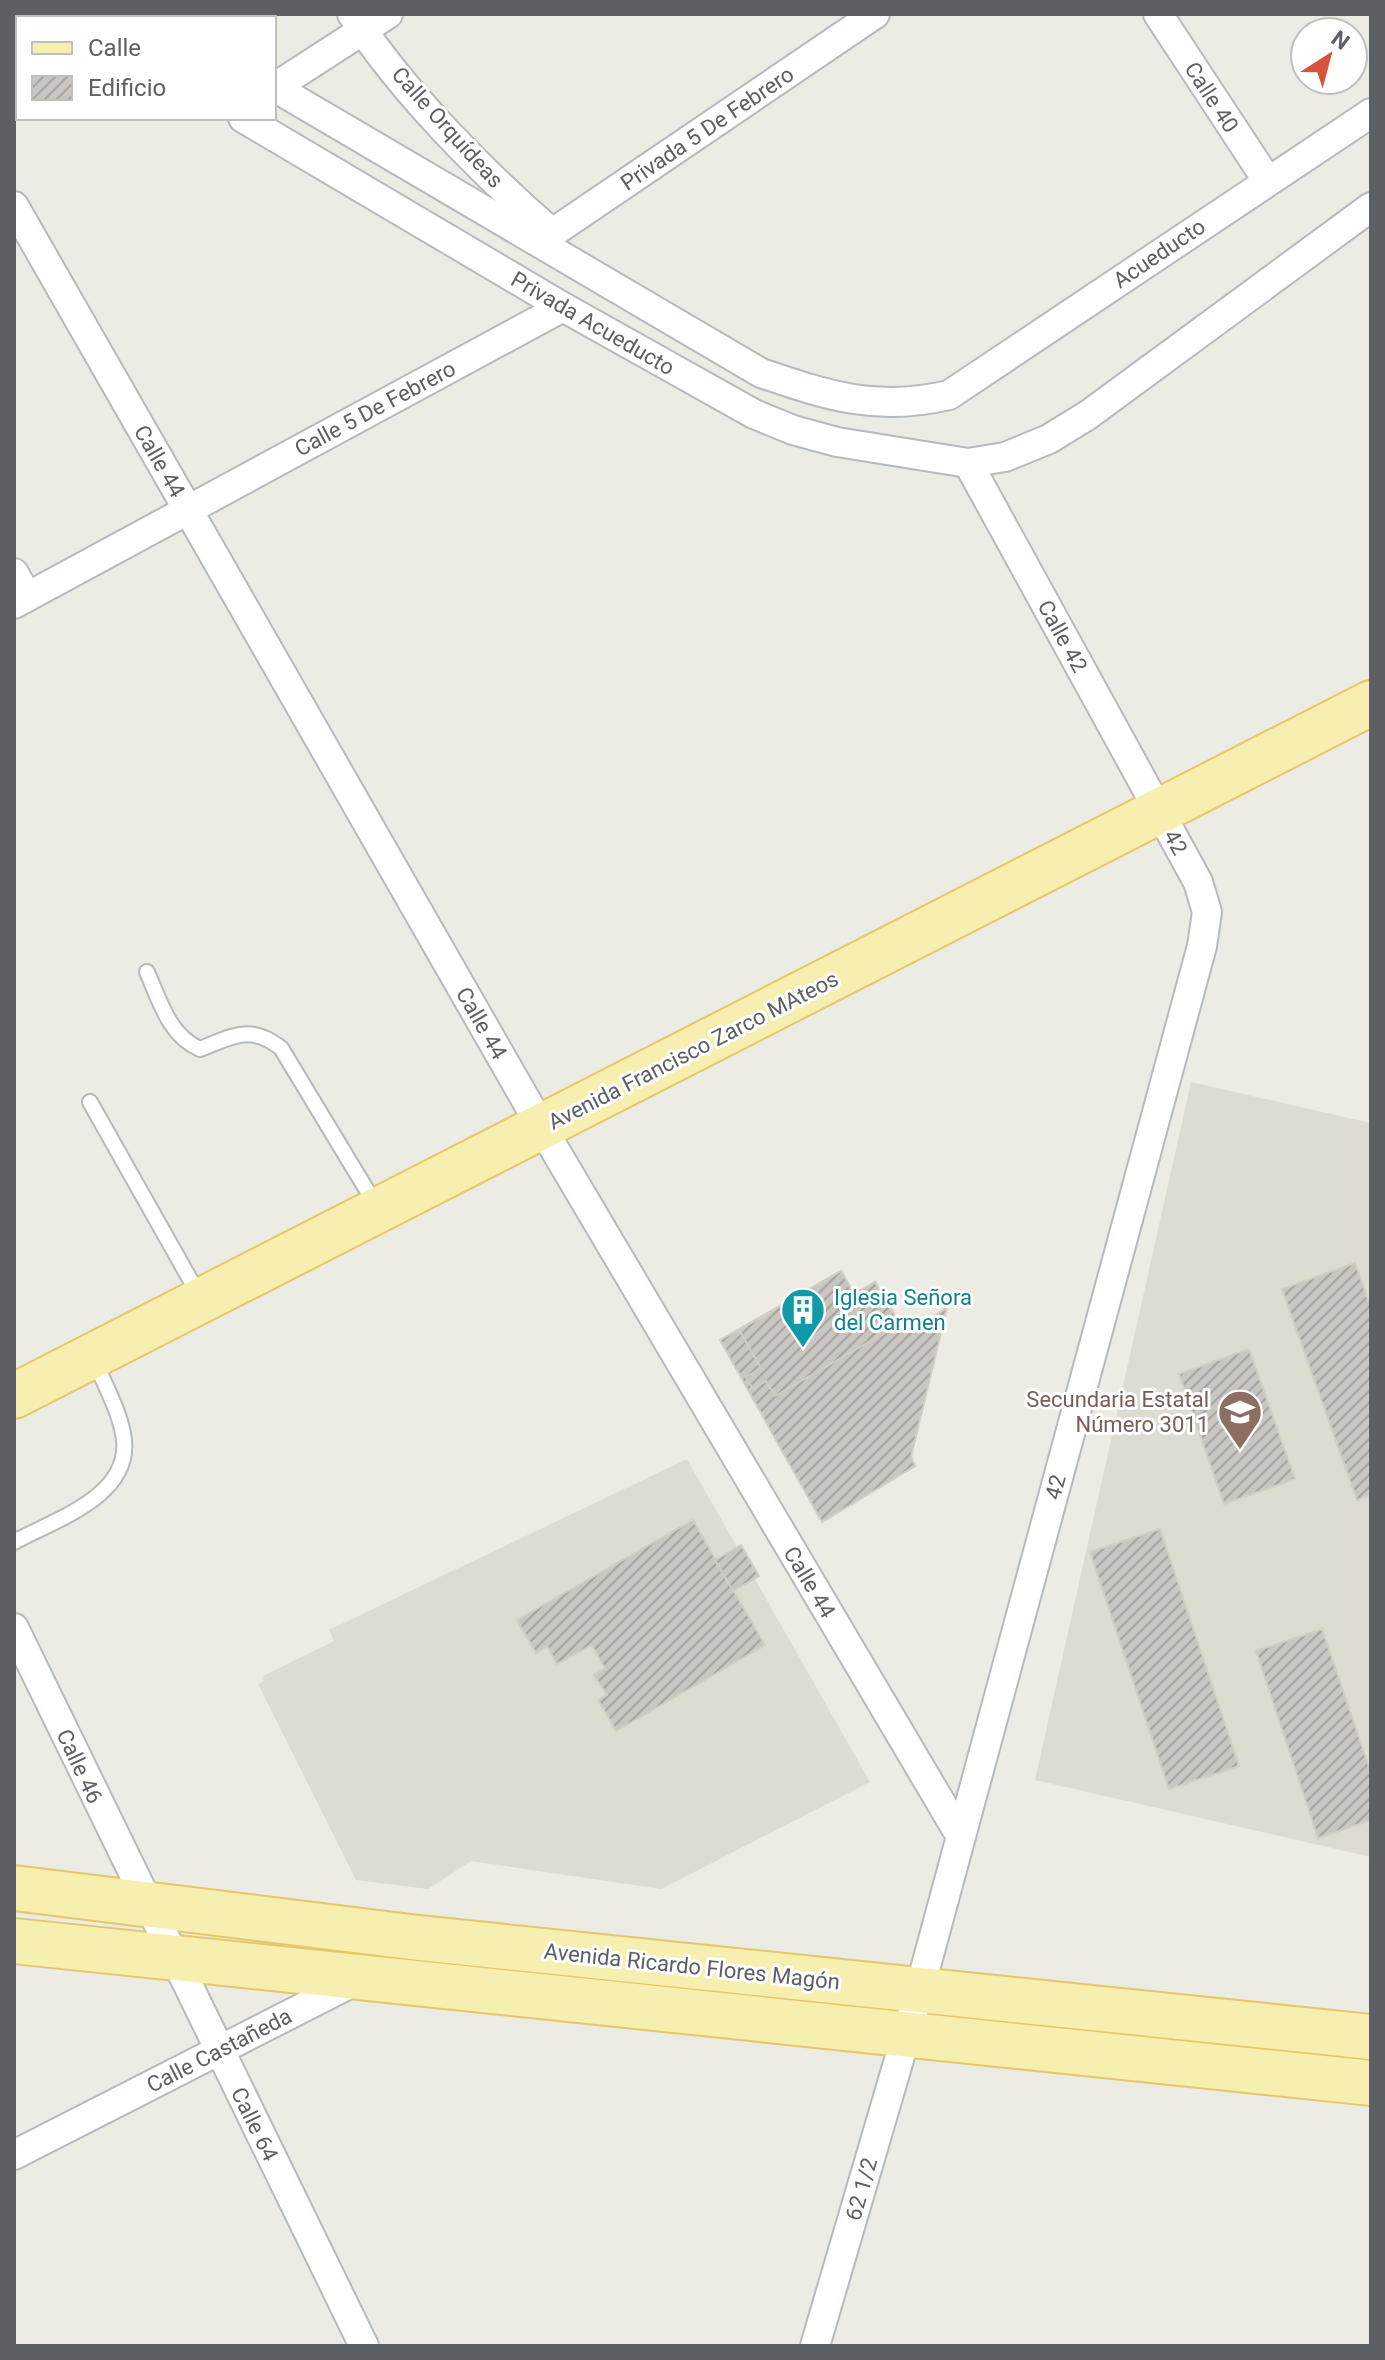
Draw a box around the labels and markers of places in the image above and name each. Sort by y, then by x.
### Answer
place label: Iglesia Señora del Carmen [834,1285,972,1335]
building icon: Iglesia Señora del Carmen [779,1286,827,1349]
place label: Secundaria Estatal Número 3011 [1026,1387,1209,1437]
school or university icon: Secundaria Estatal Número 3011 [1216,1388,1264,1451]

